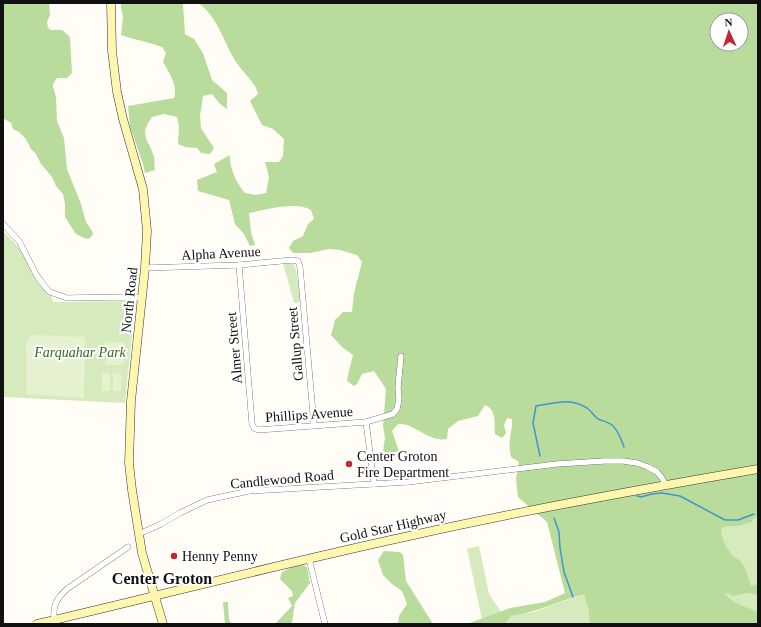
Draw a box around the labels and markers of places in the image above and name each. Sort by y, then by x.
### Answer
place label: Center Groton Fire Department [357,449,449,480]
marker: Center Groton Fire Department [344,459,354,469]
place label: Henny Penny [182,549,258,564]
marker: Henny Penny [169,551,179,561]

